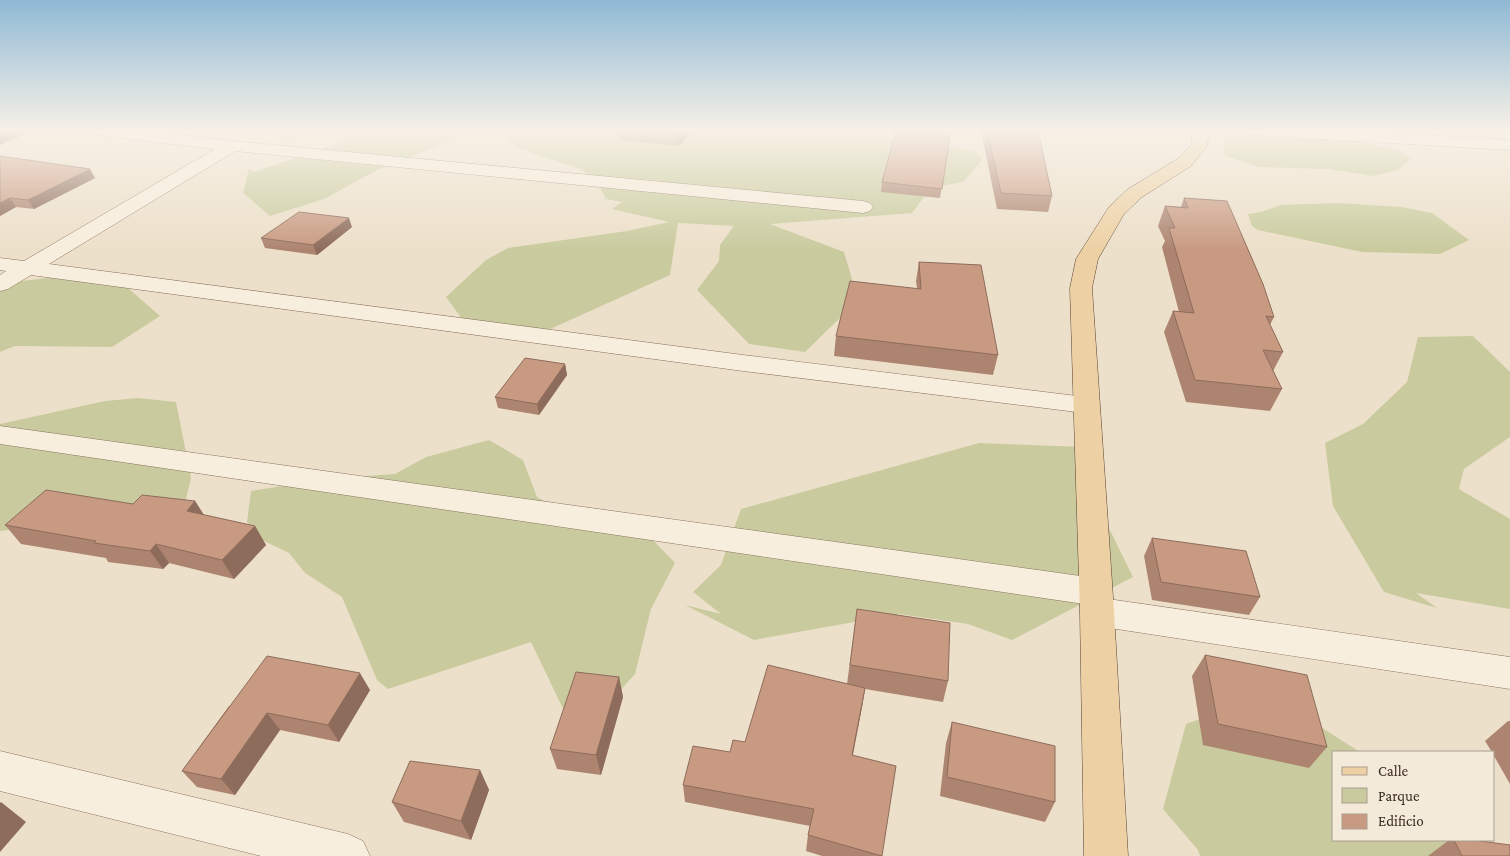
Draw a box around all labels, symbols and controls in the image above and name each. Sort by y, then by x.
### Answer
legend [1332,751,1495,841]
text: Calle [1378,763,1409,779]
text: Parque [1378,788,1420,805]
text: Edificio [1378,813,1424,829]

